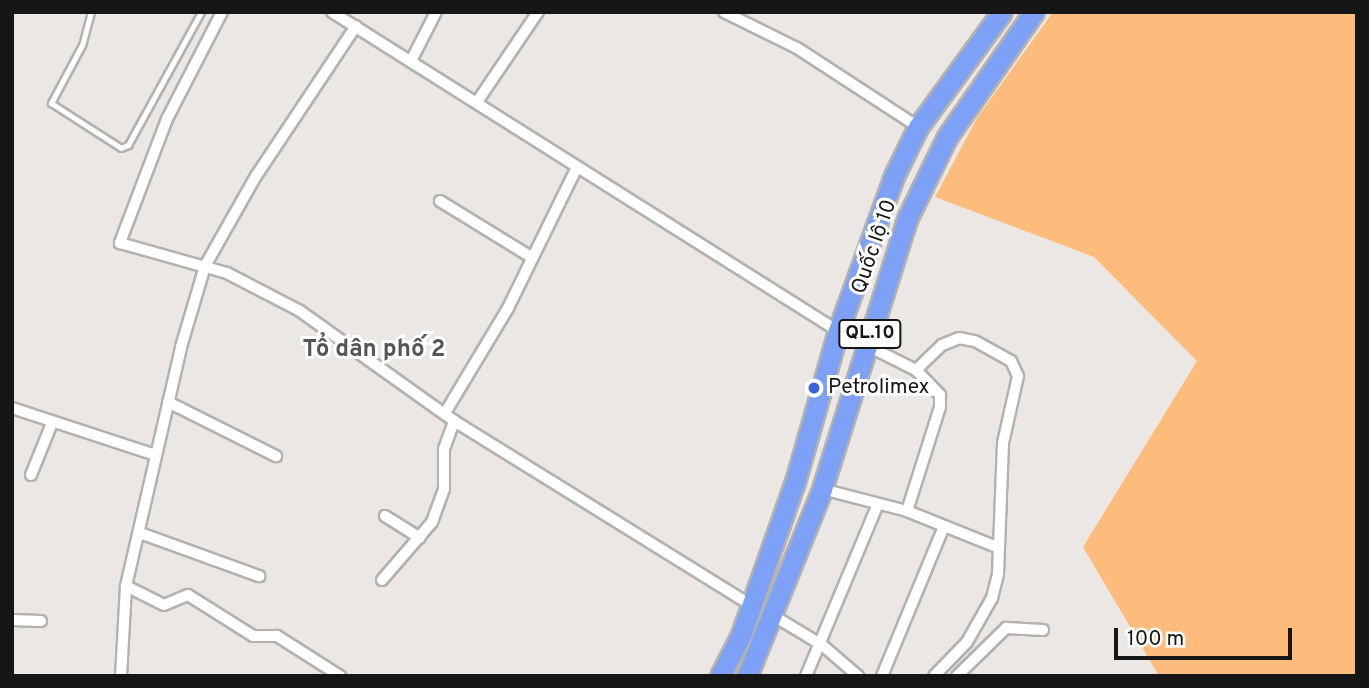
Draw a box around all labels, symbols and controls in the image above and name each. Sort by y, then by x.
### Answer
street label: Quốc lộ 10 [847,196,903,298]
road number: QL.10 [837,318,903,350]
district label: Tổ dân phố 2 [303,337,445,365]
place label: Petrolimex [828,375,929,401]
marker: Petrolimex [806,380,822,396]
scale bar [1117,614,1296,658]
text: 100 m [1127,626,1184,653]

